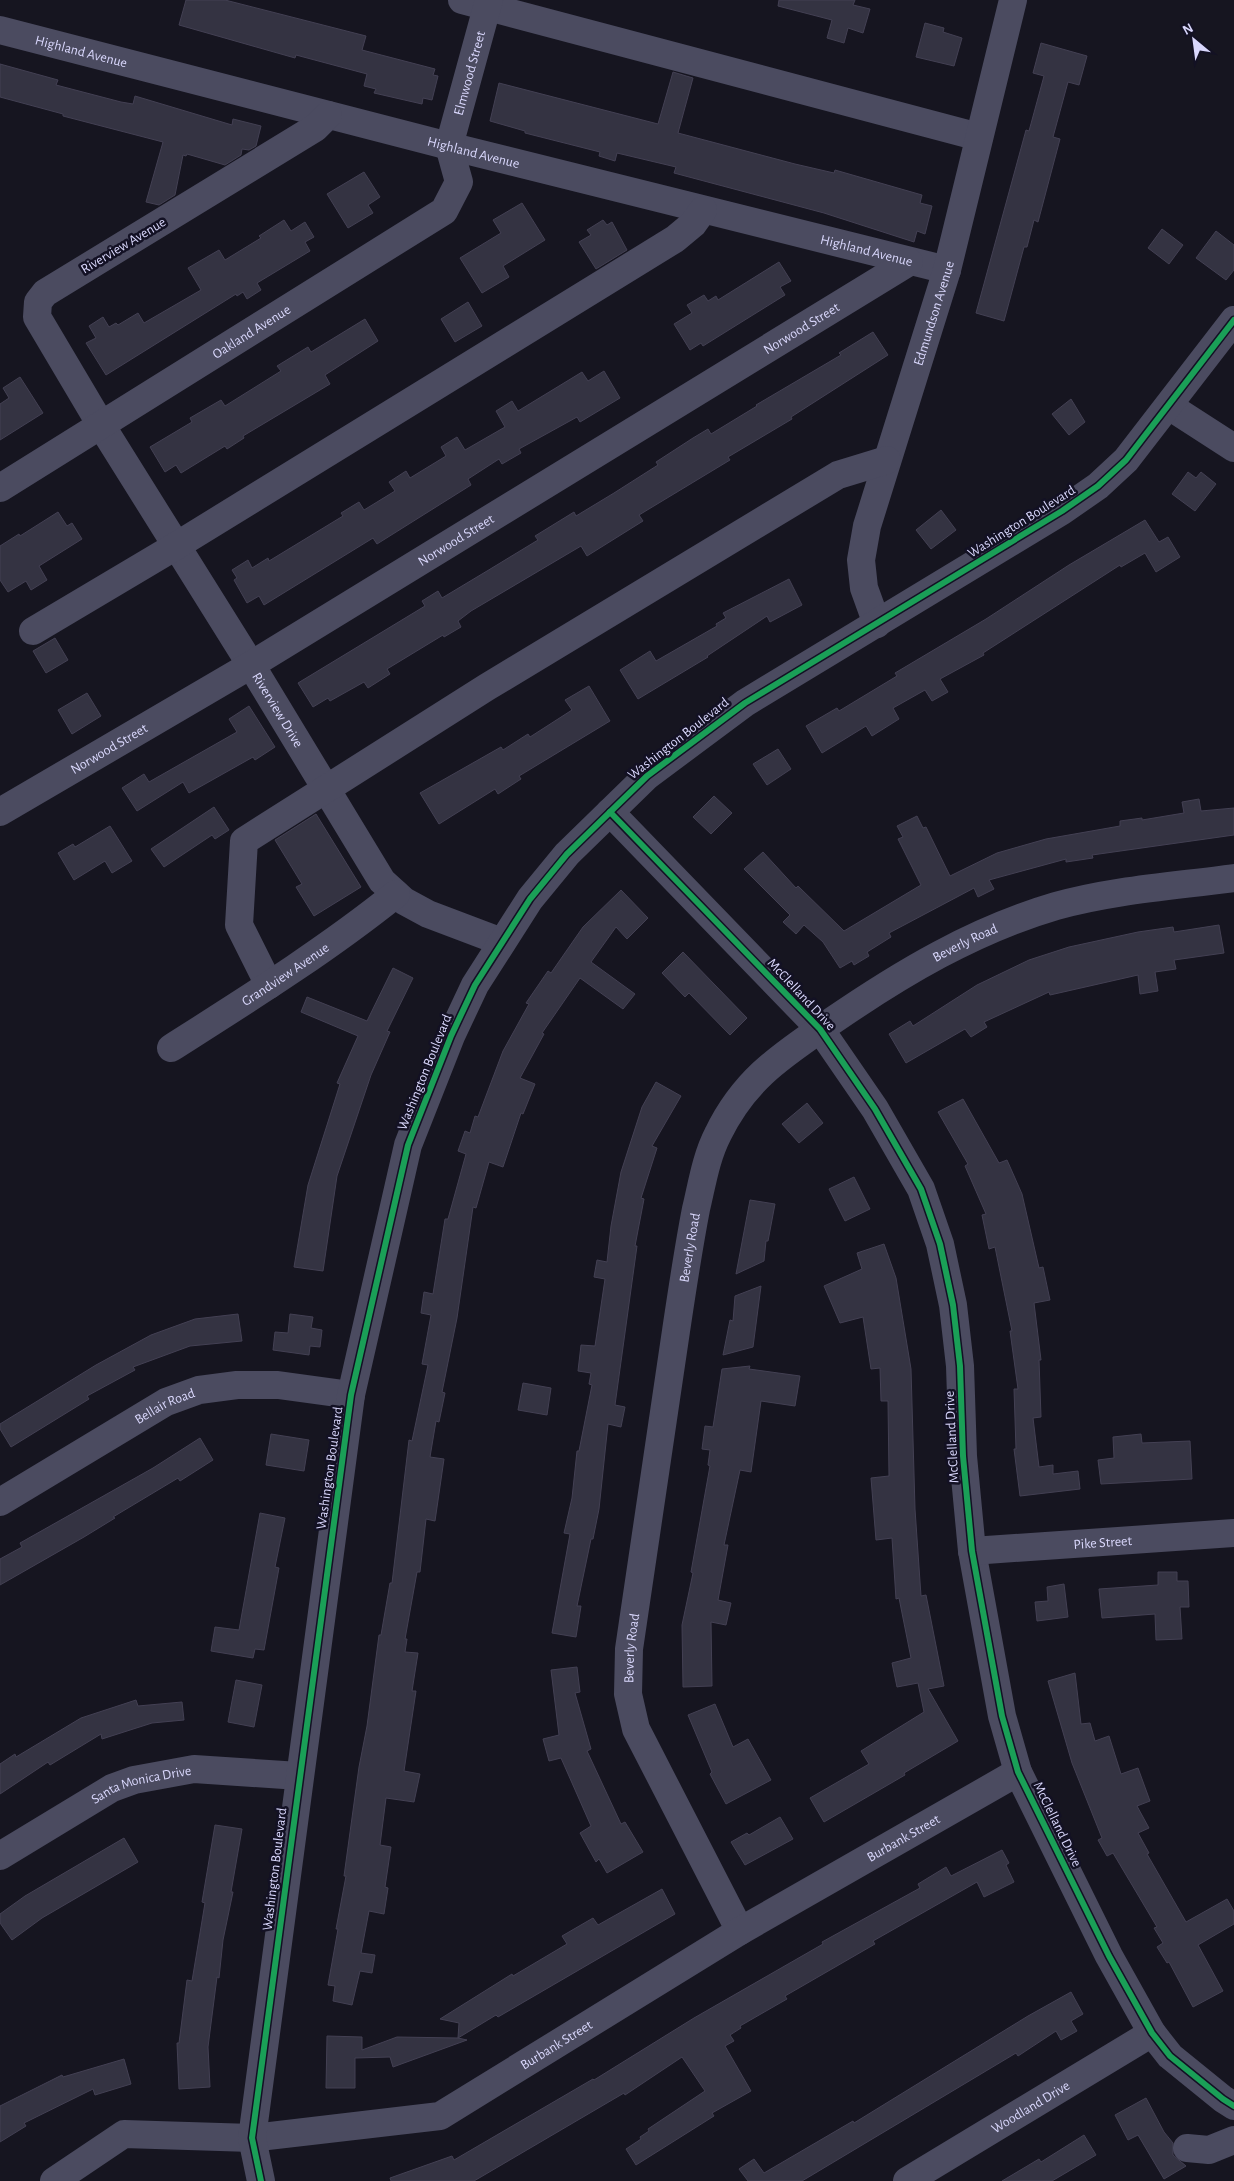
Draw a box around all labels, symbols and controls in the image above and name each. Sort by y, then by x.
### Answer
north arrow [1169,15,1219,65]
text: N [1181,21,1196,38]
street label: Elmwood Street [452,29,488,117]
street label: Highland Avenue [34,33,129,71]
street label: Highland Avenue [426,135,521,171]
street label: Riverview Avenue [79,215,168,277]
street label: Highland Avenue [819,233,914,269]
street label: Edmundson Avenue [912,260,957,367]
street label: Norwood Street [761,300,843,357]
street label: Oakland Avenue [210,303,293,362]
street label: Washington Boulevard [965,483,1078,561]
street label: Norwood Street [416,512,497,569]
street label: Riverview Drive [249,670,305,750]
street label: Washington Boulevard [626,695,732,782]
street label: Norwood Street [68,721,150,777]
street label: Beverly Road [931,922,1000,965]
street label: Grandview Avenue [240,941,332,1009]
street label: McClelland Drive [765,956,838,1033]
street label: Washington Boulevard [395,1012,455,1132]
street label: Beverly Road [677,1212,703,1284]
street label: Bellair Road [133,1386,197,1427]
street label: McClelland Drive [943,1390,961,1484]
street label: Washington Boulevard [314,1406,346,1530]
street label: Pike Street [1073,1534,1133,1552]
street label: Beverly Road [622,1612,642,1683]
street label: Santa Monica Drive [89,1764,192,1807]
street label: McClelland Drive [1031,1780,1084,1869]
street label: Washington Boulevard [261,1807,289,1931]
street label: Burbank Street [865,1812,943,1865]
street label: Burbank Street [518,2018,595,2073]
street label: Woodland Drive [989,2078,1072,2136]

